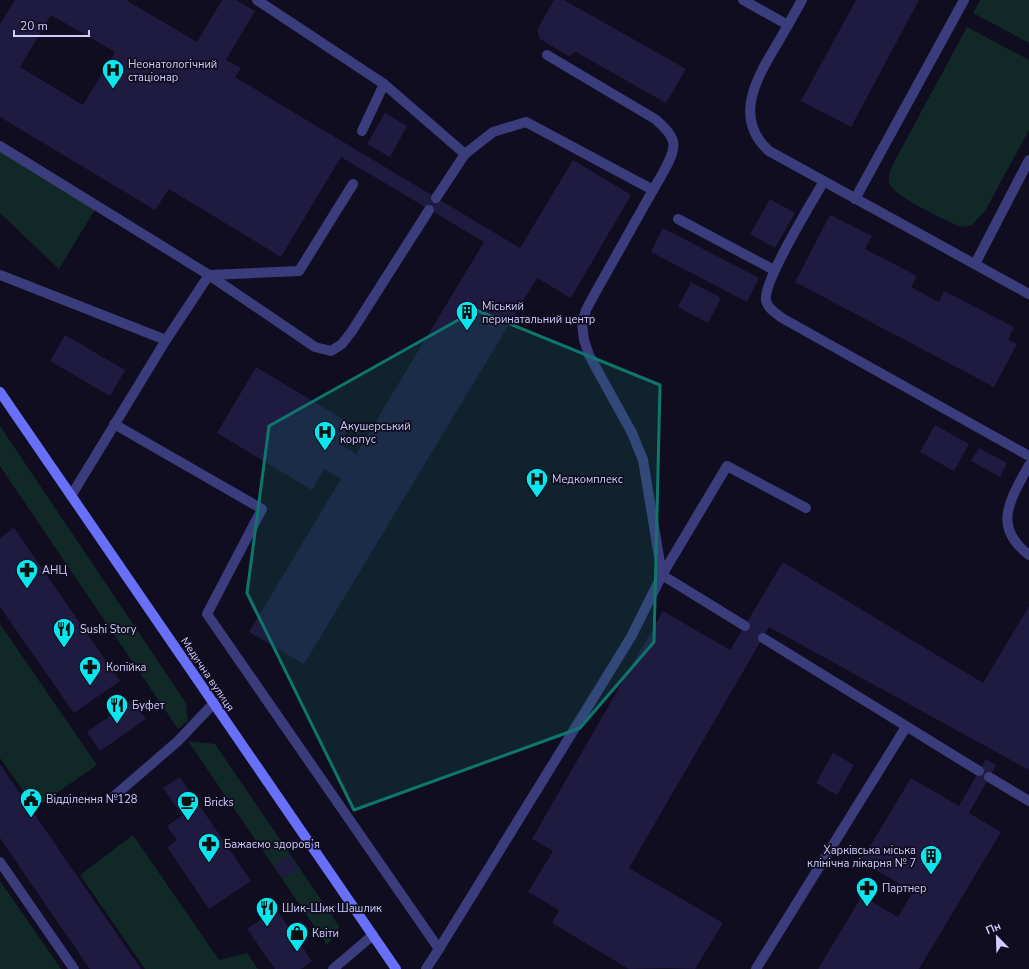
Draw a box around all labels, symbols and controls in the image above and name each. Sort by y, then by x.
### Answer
scale bar [14,12,89,38]
text: 20 m [20,18,48,34]
hospital icon: Неонатологічний стаціонар [100,57,126,90]
place label: Неонатологічний стаціонар [128,57,217,85]
building icon: Міський перинатальний центр [454,299,480,332]
place label: Міський перинатальний центр [482,299,595,327]
hospital icon: Акушерський корпус [312,419,338,452]
place label: Акушерський корпус [340,419,411,447]
hospital icon: Медкомплекс [524,466,550,499]
place label: Медкомплекс [552,472,623,487]
pharmacy icon: АНЦ [14,557,40,590]
place label: АНЦ [42,563,67,578]
restaurant icon: Sushi Story [51,616,77,649]
place label: Sushi Story [80,622,137,637]
street label: Медична вулиця [177,634,238,714]
pharmacy icon: Копійка [77,654,103,687]
place label: Копійка [106,660,147,675]
restaurant icon: Буфет [104,692,130,725]
place label: Буфет [132,698,165,713]
public building icon: Відділення №128 [18,786,44,819]
cafe icon: Bricks [175,789,201,822]
place label: Відділення №128 [46,792,138,807]
place label: Bricks [204,795,234,810]
pharmacy icon: Бажаємо здоровʼя [196,831,222,864]
place label: Бажаємо здоровʼя [224,837,320,852]
place label: Харківська міська клінічна лікарня № 7 [807,843,916,871]
building icon: Харківська міська клінічна лікарня № 7 [918,843,944,876]
pharmacy icon: Партнер [854,875,880,908]
place label: Партнер [882,881,927,896]
restaurant icon: Шик-Шик Шашлик [254,895,280,928]
place label: Шик-Шик Шашлик [282,901,382,916]
north arrow [977,917,1017,957]
text: Пн [983,918,1003,938]
shop icon: Квіти [284,920,310,953]
place label: Квіти [312,926,339,941]

